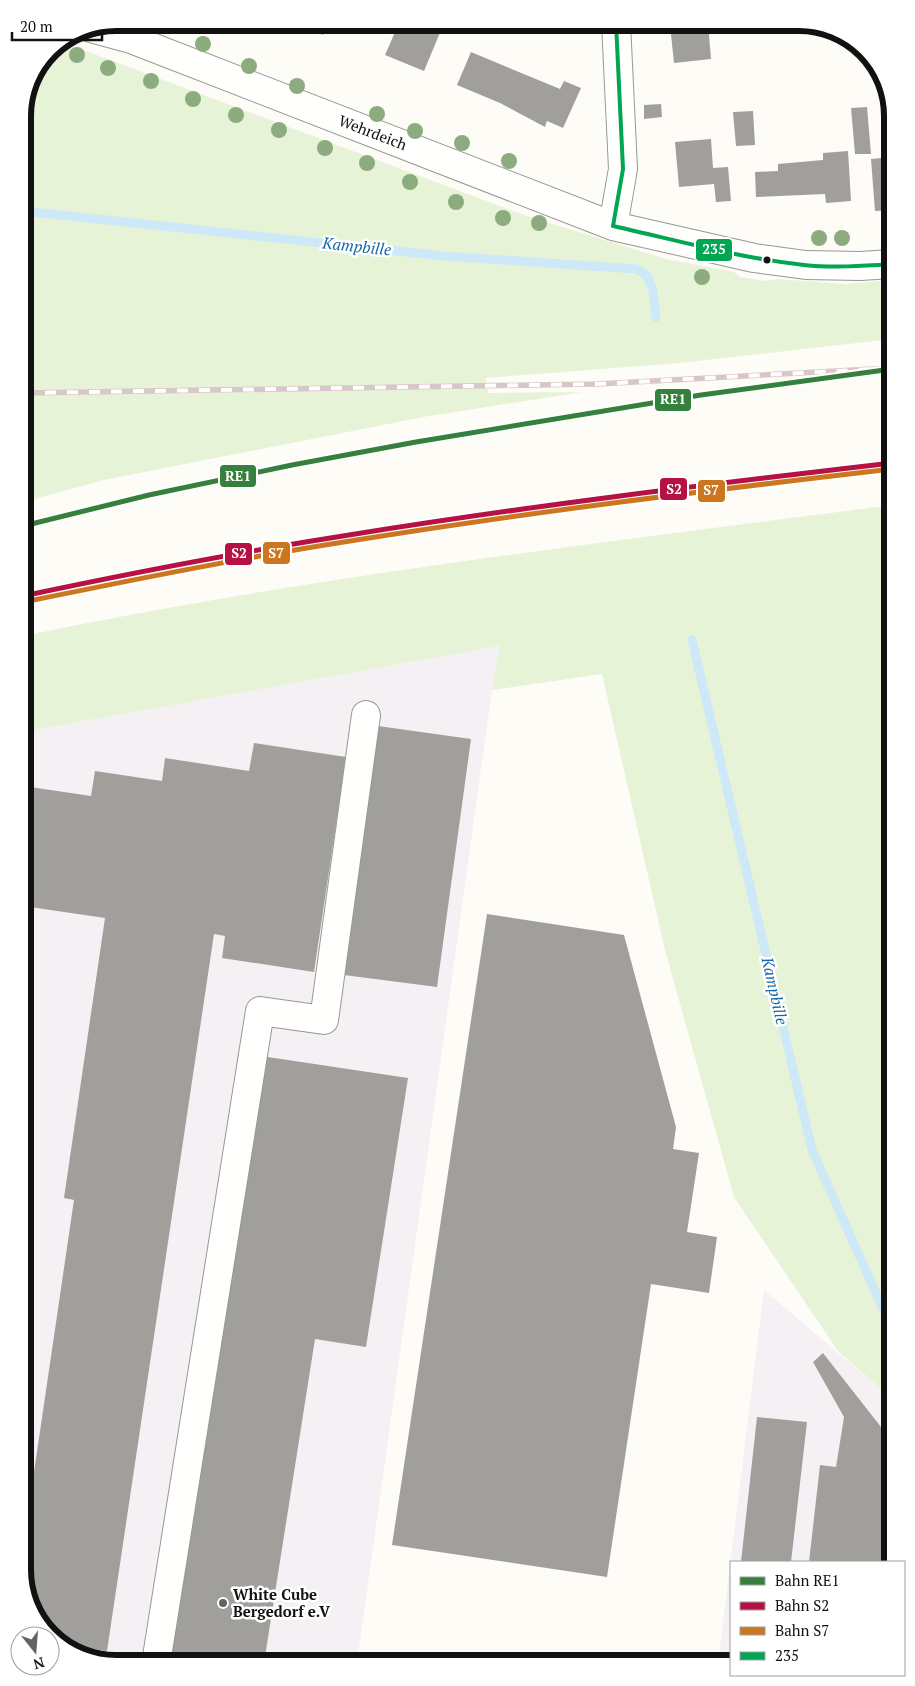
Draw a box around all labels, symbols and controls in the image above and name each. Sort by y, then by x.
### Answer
scale bar [12,10,102,42]
text: 20 m [20,16,53,36]
street label: Wehrdeich [336,110,410,154]
water label: Kampbille [321,231,392,261]
line badge: 235 [695,238,733,262]
text: 235 [702,239,726,258]
unlabelled marker [762,255,772,265]
line badge: RE1 [654,388,692,412]
text: RE1 [660,389,686,408]
line badge: RE1 [219,464,257,488]
text: RE1 [225,466,251,485]
line badge: S2 [659,477,688,501]
text: S2 [666,479,682,498]
line badge: S7 [697,479,726,503]
text: S7 [703,480,719,499]
line badge: S7 [262,541,291,565]
line badge: S2 [224,542,253,566]
text: S2 [231,543,247,562]
text: S7 [268,543,284,562]
water label: Kampbille [756,954,793,1027]
legend [730,1561,905,1676]
text: Bahn RE1 [775,1570,839,1590]
place label: White Cube Bergedorf e.V [233,1584,331,1621]
text: Bahn S2 [775,1595,829,1615]
marker: White Cube Bergedorf e.V [217,1597,229,1609]
text: Bahn S7 [775,1620,829,1640]
north arrow [10,1626,60,1676]
text: 235 [775,1645,799,1665]
text: N [31,1653,47,1675]

